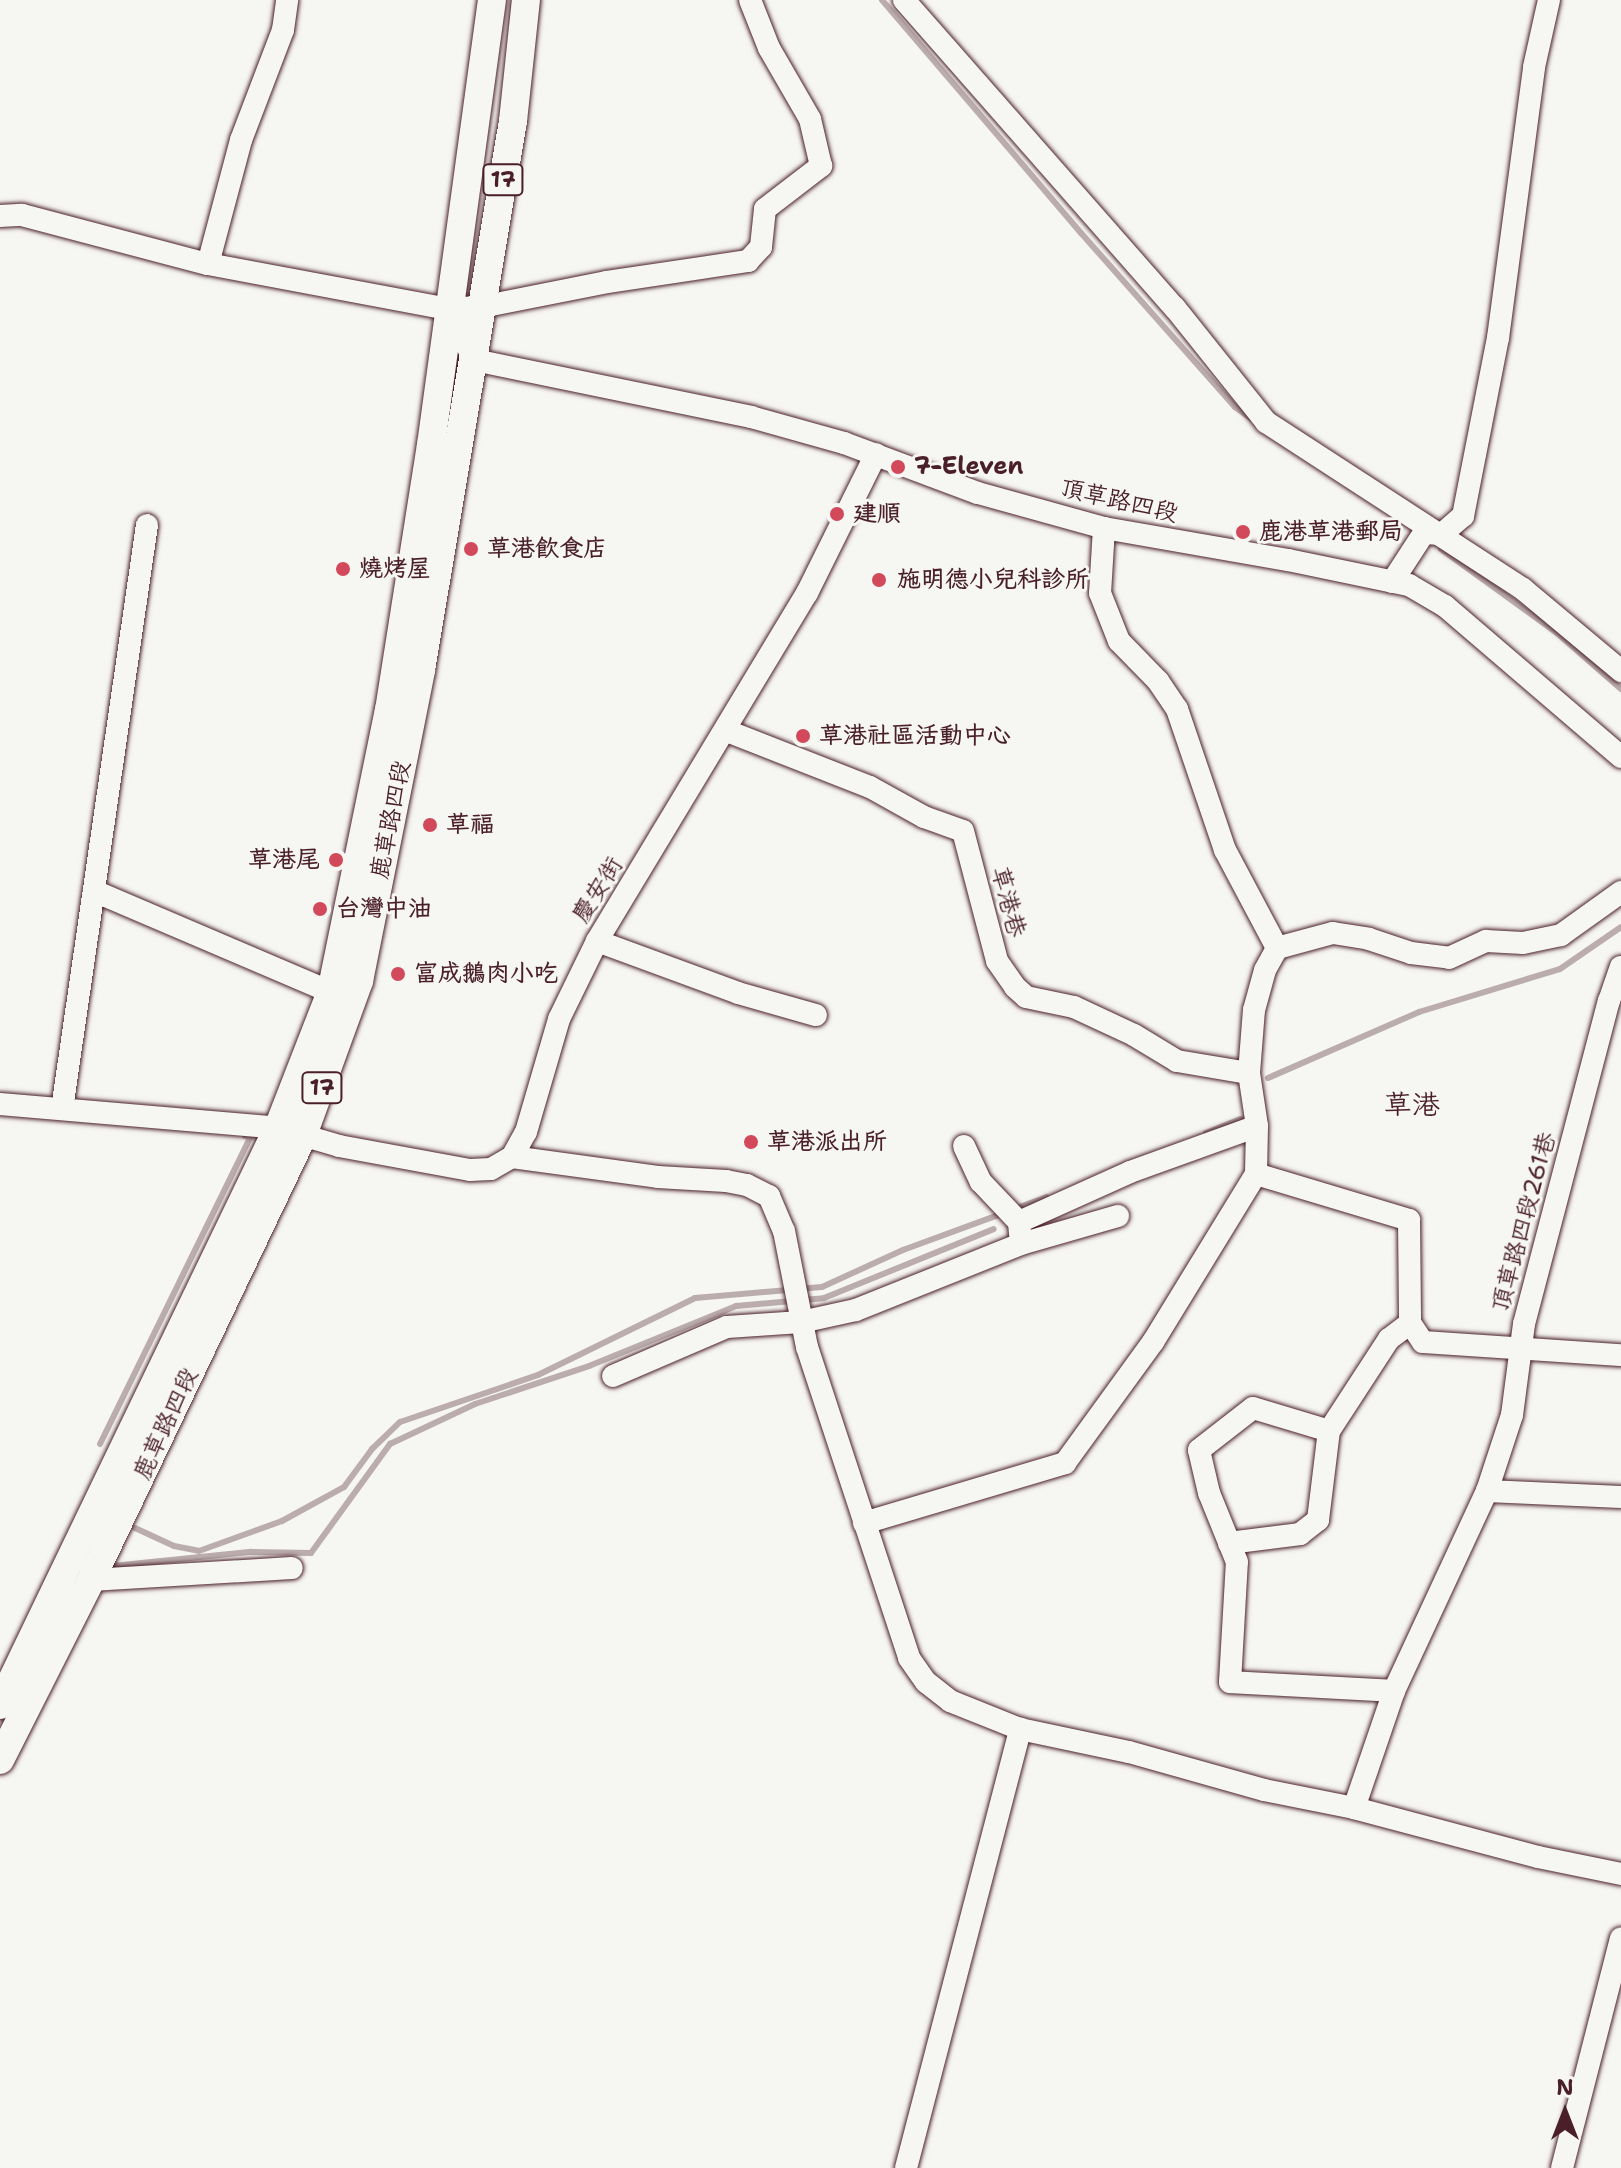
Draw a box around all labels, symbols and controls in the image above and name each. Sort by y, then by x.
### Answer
road number: 17 [481,162,525,198]
place label: 7-Eleven [914,453,1024,481]
marker: 7-Eleven [889,458,907,476]
street label: 頂草路四段 [1057,473,1181,529]
place label: 建順 [853,500,901,528]
marker: 建順 [828,505,846,523]
place label: 鹿港草港郵局 [1259,518,1403,546]
marker: 鹿港草港郵局 [1234,523,1252,541]
place label: 草港飲食店 [487,535,607,563]
marker: 草港飲食店 [462,540,480,558]
place label: 燒烤屋 [359,555,431,583]
marker: 燒烤屋 [334,560,352,578]
place label: 施明德小兒科診所 [897,566,1089,594]
marker: 施明德小兒科診所 [868,569,890,591]
place label: 草港社區活動中心 [819,722,1011,750]
marker: 草港社區活動中心 [794,727,812,745]
street label: 鹿草路四段 [365,758,417,882]
place label: 草福 [446,811,494,839]
marker: 草福 [421,816,439,834]
place label: 草港尾 [248,846,320,874]
marker: 草港尾 [327,851,345,869]
street label: 慶安街 [567,852,629,928]
street label: 草港巷 [985,863,1031,941]
place label: 台灣中油 [336,895,432,923]
marker: 台灣中油 [311,900,329,918]
place label: 富成鵝肉小吃 [414,960,558,988]
marker: 富成鵝肉小吃 [389,965,407,983]
road number: 17 [300,1070,344,1106]
district label: 草港 [1384,1087,1440,1121]
place label: 草港派出所 [767,1128,887,1156]
street label: 頂草路四段261巷 [1486,1129,1562,1315]
marker: 草港派出所 [742,1133,760,1151]
street label: 鹿草路四段 [128,1364,204,1484]
north arrow [1525,2072,1605,2152]
text: N [1556,2073,1574,2102]

